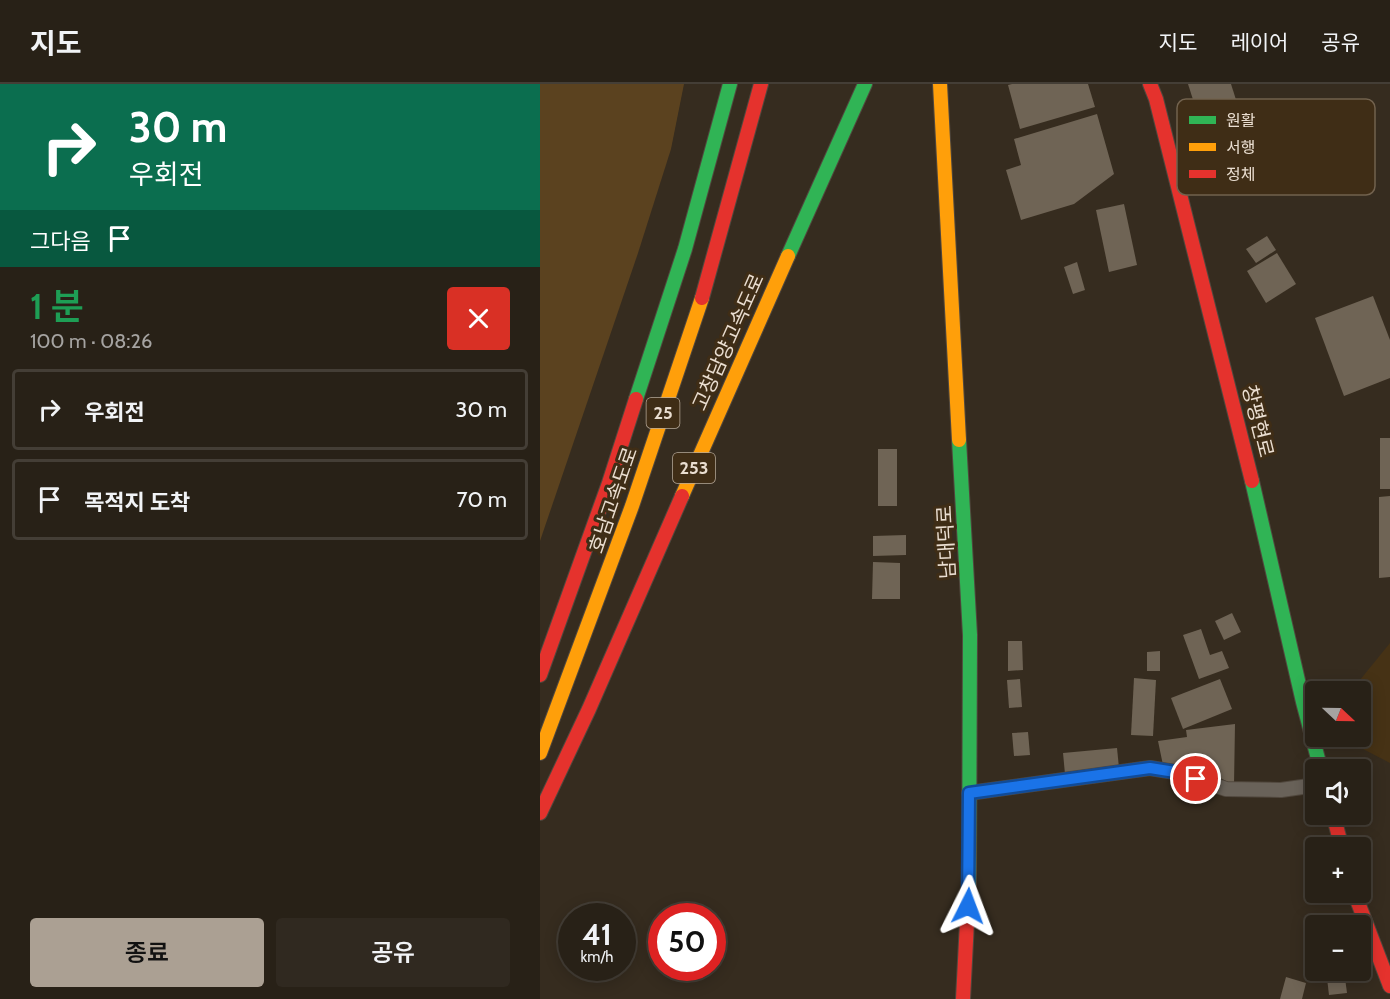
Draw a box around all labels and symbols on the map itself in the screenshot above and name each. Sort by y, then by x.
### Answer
legend [1177,99,1375,195]
text: 원활 [1226,111,1256,130]
text: 서행 [1226,138,1255,157]
text: 정체 [1226,165,1255,184]
street label: 고창담양고속도로 [687,270,769,414]
street label: 창평현로 [1237,382,1279,460]
road number: 25 [646,398,680,428]
street label: 호남고속도로 [584,444,642,556]
road number: 253 [673,453,715,483]
street label: 남대덕로 [932,505,960,579]
north arrow [1305,681,1371,747]
pin [1170,753,1221,804]
position arrow [936,874,1000,938]
speed limit sign: 50 [648,903,726,981]

